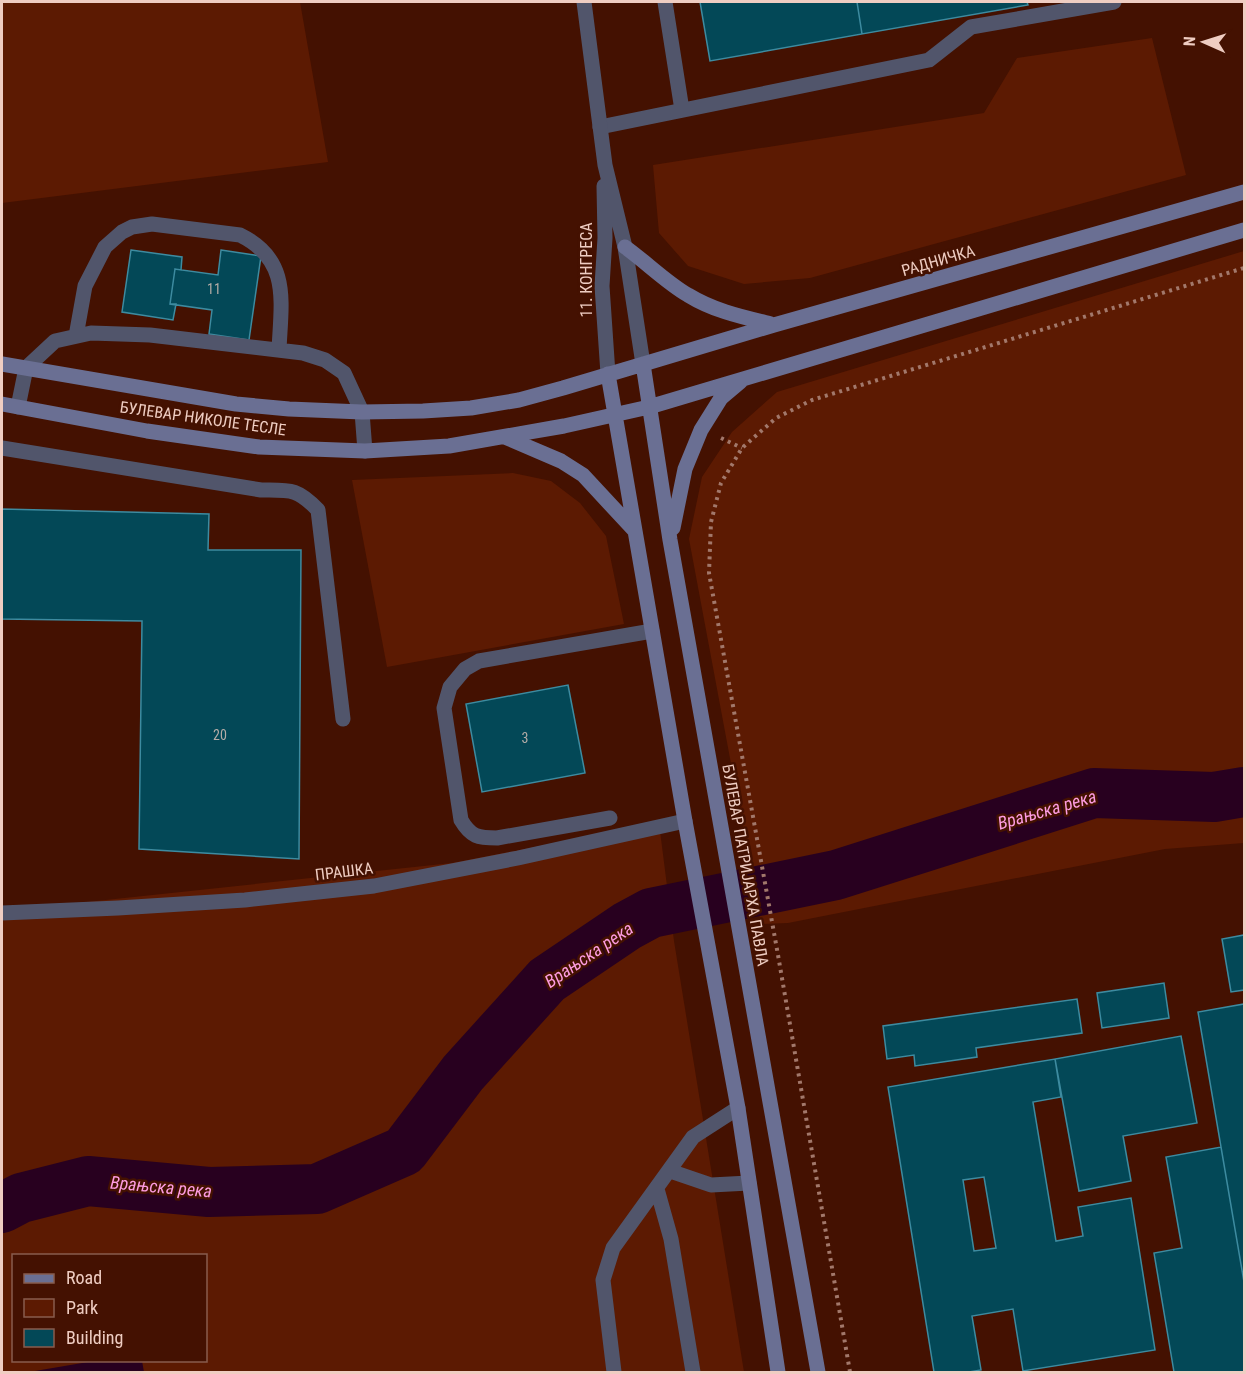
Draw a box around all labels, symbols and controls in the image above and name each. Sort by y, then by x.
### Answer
north arrow [1174,12,1234,72]
text: N [1180,36,1199,47]
street label: 11. КОНГРЕСА [577,223,596,317]
street label: РАДНИЧКА [899,241,977,280]
house number: 11 [207,281,221,297]
street label: БУЛЕВАР НИКОЛЕ ТЕСЛЕ [119,397,287,440]
house number: 20 [213,727,227,743]
house number: 3 [522,730,528,746]
street label: БУЛЕВАР ПАТРИЈАРХА ПАВЛА [718,763,773,968]
water label: Врањска река [995,785,1099,834]
street label: ПРАШКА [314,859,374,884]
water label: Врањска река [541,917,637,992]
water label: Врањска река [109,1172,213,1201]
legend [12,1254,207,1362]
text: Road [66,1267,102,1288]
text: Park [66,1297,98,1318]
text: Building [66,1327,123,1348]

